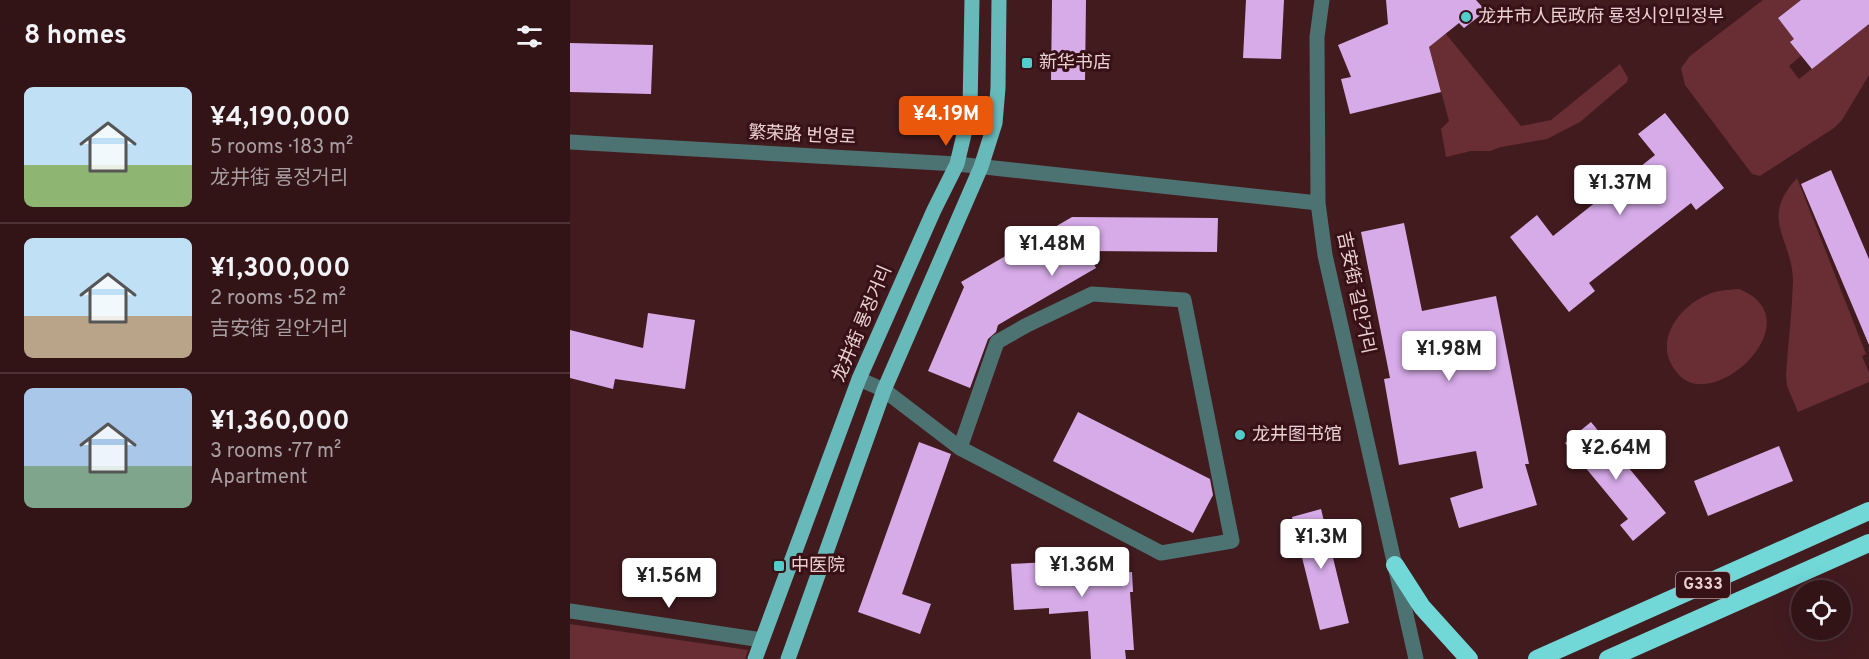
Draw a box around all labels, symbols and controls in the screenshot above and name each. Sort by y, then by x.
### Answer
place label: 龙井市人民政府 룡정시인민정부 [1478,6,1724,29]
marker: 龙井市人民政府 룡정시인민정부 [1459,10,1473,24]
text: 8 homes [24,20,127,53]
icon: filters [513,20,546,53]
place label: 新华书店 [1039,52,1111,75]
marker: 新华书店 [1020,56,1034,70]
pin: ¥4.19M [897,96,995,147]
text: ¥4,190,000 [210,102,350,135]
text: ¥4.19M [913,102,979,128]
icon: home [72,111,144,183]
street label: 繁荣路 번영로 [748,122,856,150]
text: 5 rooms · 183 m² [210,135,353,161]
pin: ¥1.37M [1571,165,1669,216]
text: 龙井街 룡정거리 [210,166,348,192]
text: ¥1.37M [1588,171,1652,197]
pin: ¥1.48M [1003,226,1101,277]
street label: 吉安街 길안거리 [1331,230,1379,356]
text: ¥1.48M [1019,232,1085,258]
text: ¥1,300,000 [210,253,350,286]
icon: home [72,262,144,334]
street label: 龙井街 룡정거리 [828,262,898,386]
text: 2 rooms · 52 m² [210,286,346,312]
text: 吉安街 길안거리 [210,317,348,343]
pin: ¥1.98M [1400,331,1498,382]
text: ¥1.98M [1416,337,1482,363]
text: ¥1,360,000 [210,406,350,439]
icon: home [72,412,144,484]
place label: 龙井图书馆 [1252,424,1342,447]
marker: 龙井图书馆 [1233,428,1247,442]
pin: ¥2.64M [1567,430,1665,481]
text: ¥2.64M [1581,436,1651,462]
text: 3 rooms · 77 m² [210,439,341,465]
text: Apartment [210,465,308,491]
pin: ¥1.3M [1279,519,1363,570]
text: ¥1.3M [1294,525,1348,551]
pin: ¥1.36M [1033,547,1131,598]
text: ¥1.36M [1049,553,1115,579]
place label: 中医院 [791,555,845,578]
pin: ¥1.56M [620,558,718,609]
marker: 中医院 [772,559,786,573]
text: ¥1.56M [636,564,702,590]
road number: G333 [1676,572,1730,598]
map controls [1791,580,1851,640]
button: locate [1791,580,1851,640]

